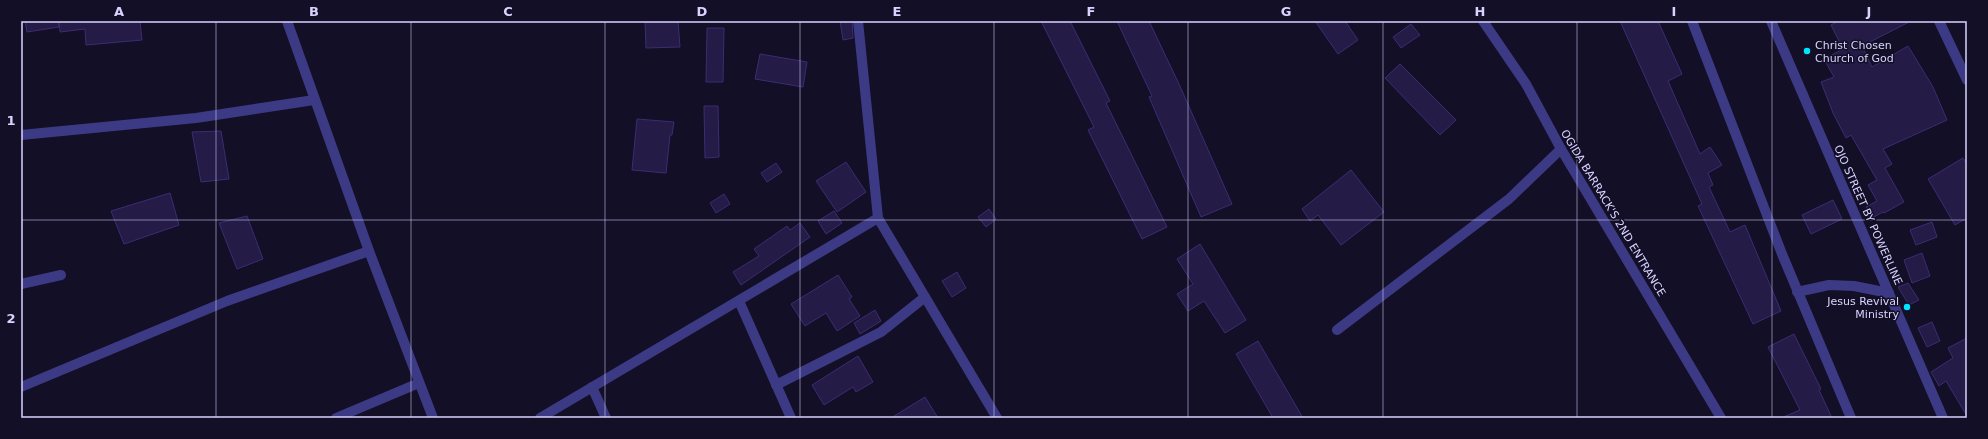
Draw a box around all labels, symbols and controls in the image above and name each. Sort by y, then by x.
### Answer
text: A [114,4,124,19]
text: B [309,4,319,19]
text: C [503,4,513,19]
text: D [697,4,708,19]
text: E [893,4,901,19]
text: F [1087,4,1095,19]
text: G [1281,4,1291,19]
text: H [1475,4,1485,19]
text: I [1672,4,1676,19]
text: J [1866,4,1871,19]
place label: Christ Chosen Church of God [1815,39,1894,65]
marker: Christ Chosen Church of God [1802,46,1812,56]
text: 1 [6,113,16,128]
street label: OGIDA BARRACK'S 2ND ENTRANCE [1558,127,1668,299]
street label: OJO STREET BY POWERLINE [1831,143,1905,287]
place label: Jesus Revival Ministry [1826,295,1899,321]
marker: Jesus Revival Ministry [1902,302,1912,312]
text: 2 [6,311,16,326]

